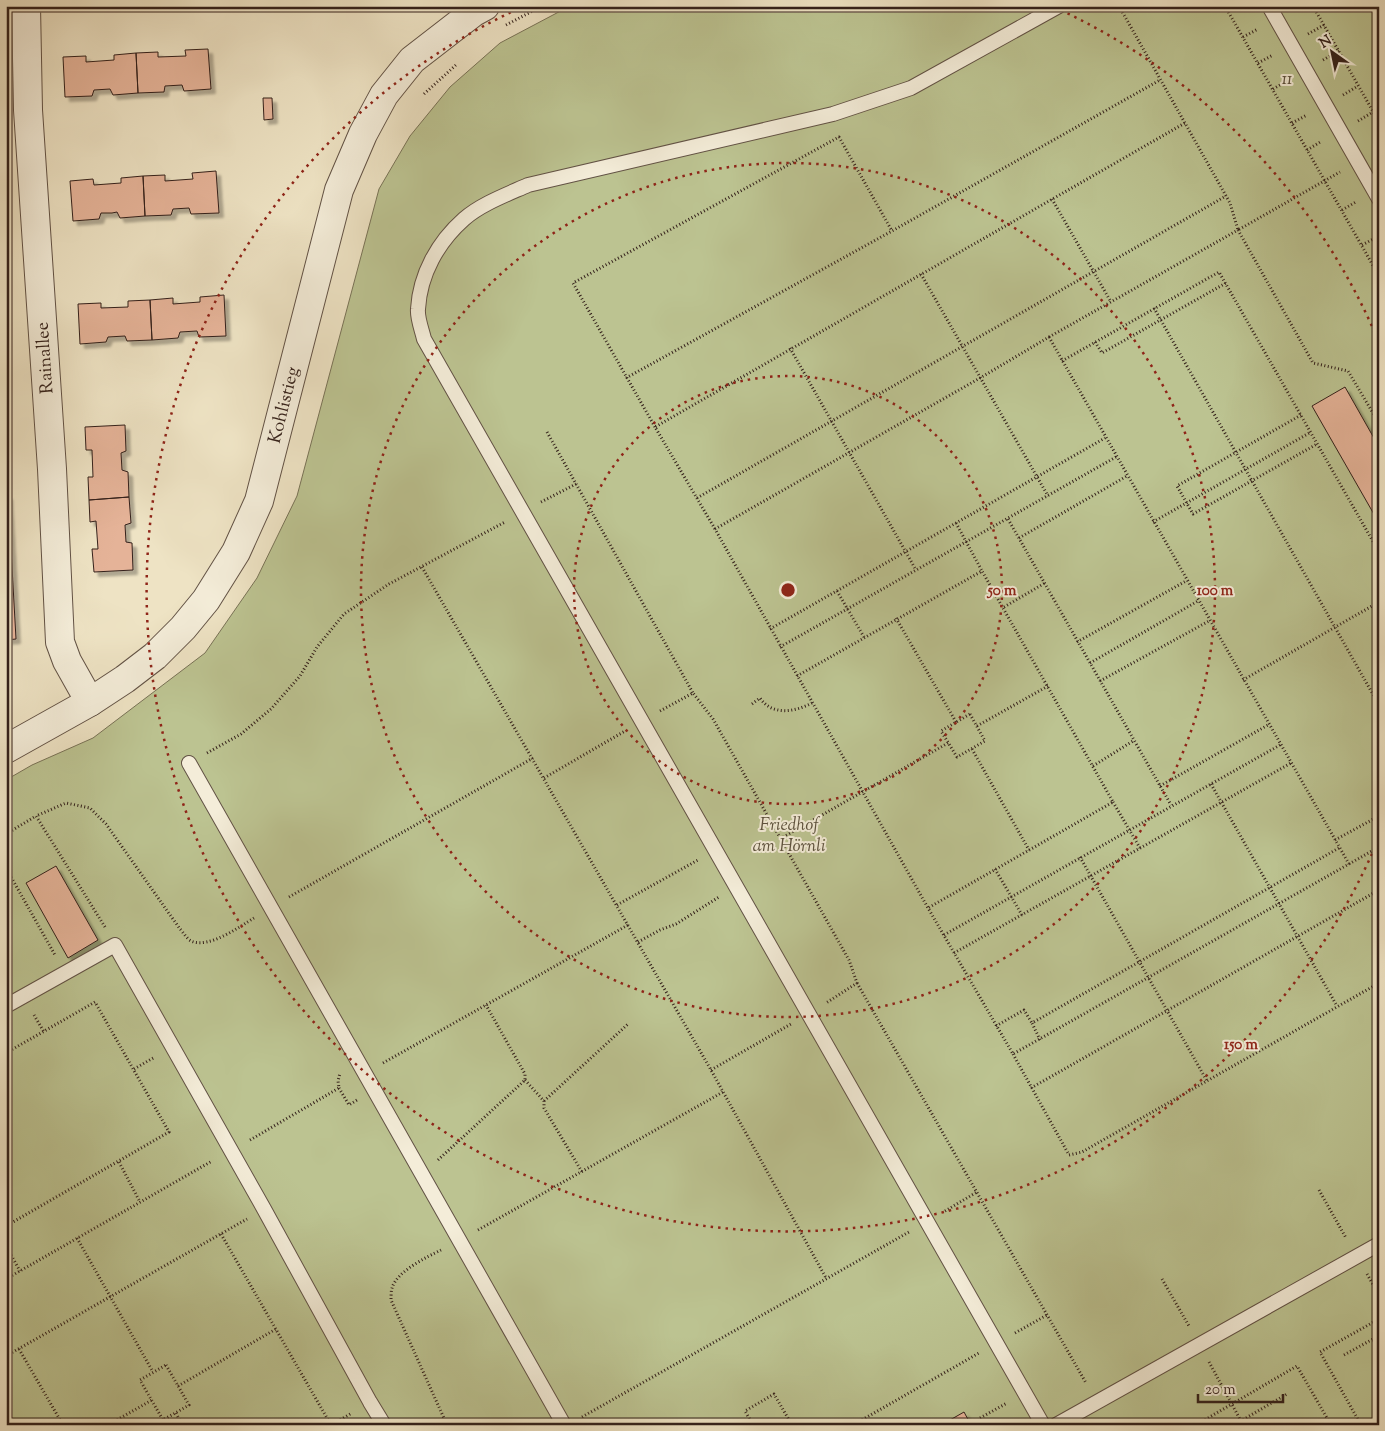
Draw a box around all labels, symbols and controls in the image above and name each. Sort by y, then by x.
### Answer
north arrow [1308,28,1358,78]
text: N [1316,31,1336,54]
park label: 11 [1282,67,1293,93]
street label: Rainallee [31,321,61,395]
street label: Kohlistieg [263,364,307,447]
centre of rings [779,581,797,599]
text: 50 m [987,581,1017,602]
text: 100 m [1197,581,1234,602]
park label: Friedhof am Hörnli [752,813,826,860]
text: 150 m [1224,1035,1258,1056]
scale bar [1198,1371,1282,1403]
text: 20 m [1205,1380,1236,1401]

